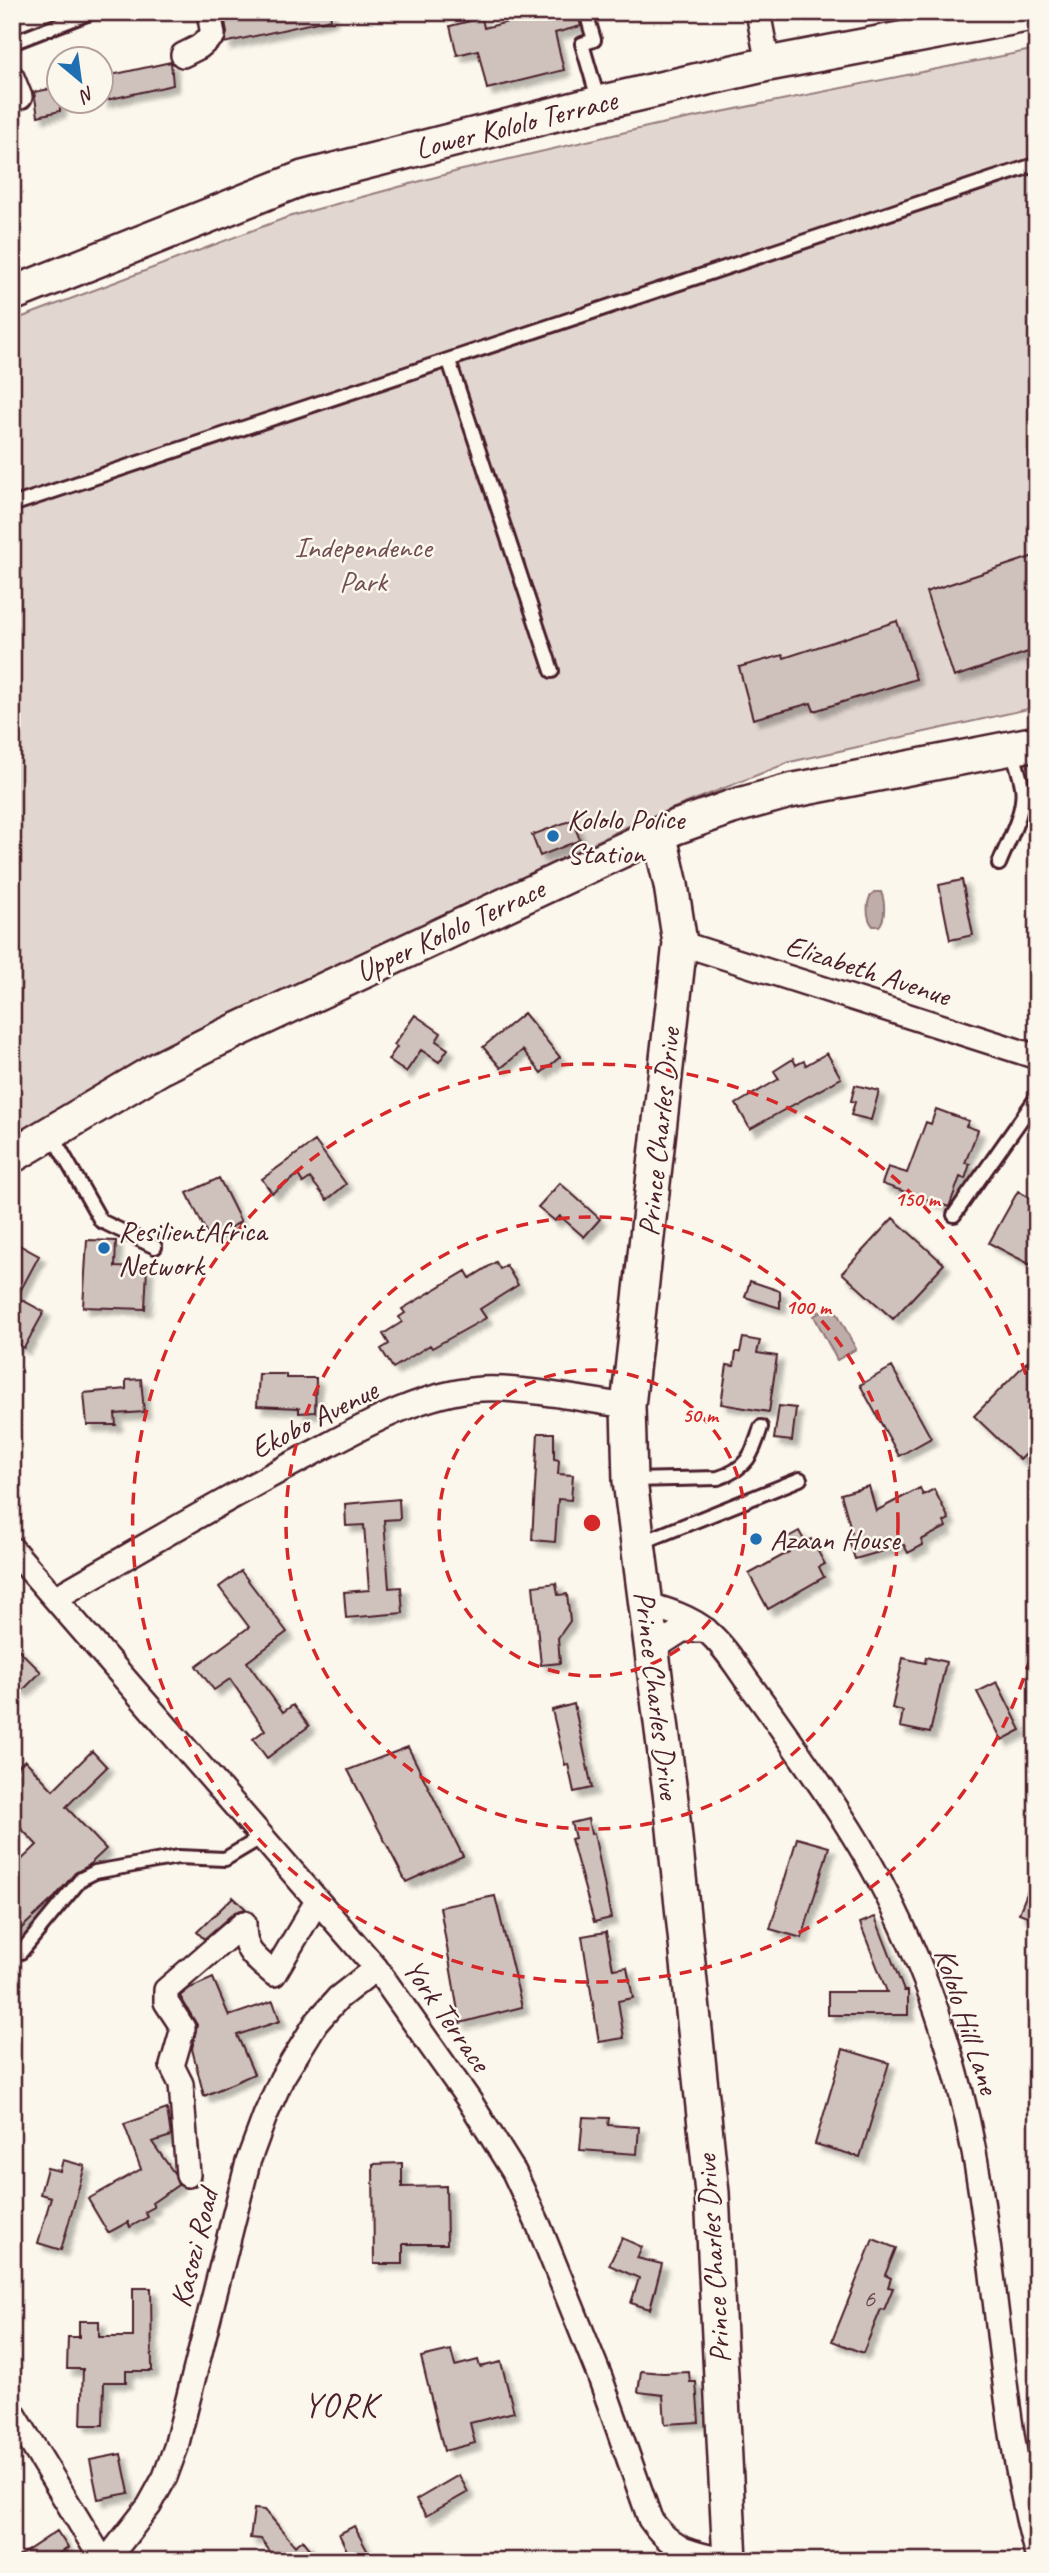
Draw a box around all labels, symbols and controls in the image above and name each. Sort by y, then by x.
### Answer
north arrow [46,46,116,116]
street label: Lower Kololo Terrace [411,80,623,167]
text: N [74,81,99,109]
park label: Independence Park [295,528,434,600]
place label: Kololo Police Station [567,800,687,872]
marker: Kololo Police Station [545,828,561,844]
street label: Upper Kololo Terrace [350,869,553,990]
street label: Elizabeth Avenue [781,926,957,1015]
street label: Prince Charles Drive [629,1024,689,1238]
text: 150 m [894,1186,942,1212]
place label: ResilientAfrica Network [118,1212,269,1284]
marker: ResilientAfrica Network [96,1240,112,1256]
text: 100 m [785,1294,833,1320]
street label: Ekobo Avenue [244,1370,386,1467]
text: 50 m [682,1402,720,1428]
centre of rings [580,1511,604,1535]
place label: Azaan House [770,1520,902,1558]
marker: Azaan House [748,1531,764,1547]
street label: Prince Charles Drive [625,1589,689,1803]
street label: Kololo Hill Lane [926,1943,1009,2101]
street label: York Terrace [394,1951,501,2080]
street label: Prince Charles Drive [687,2151,739,2365]
street label: Kasozi Road [161,2181,228,2311]
house number: 6 [863,2282,876,2315]
district label: YORK [304,2384,383,2426]

